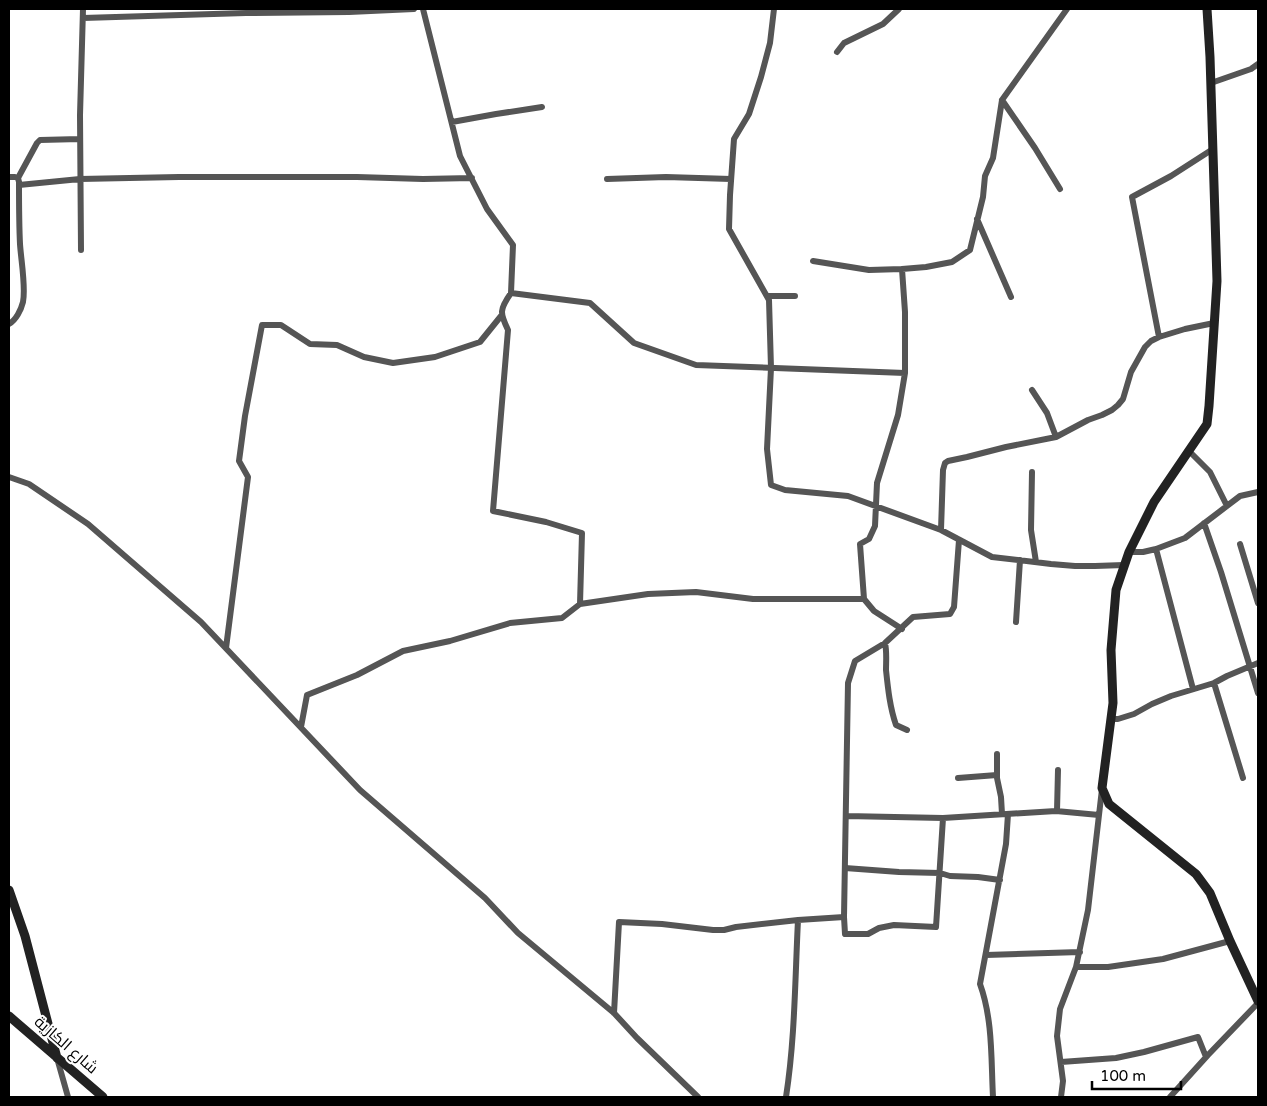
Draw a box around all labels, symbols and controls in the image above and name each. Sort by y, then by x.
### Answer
street label: شارع الكازية [29,1012,102,1079]
scale bar [1092,1058,1181,1090]
text: 100 m [1100,1067,1146,1085]

